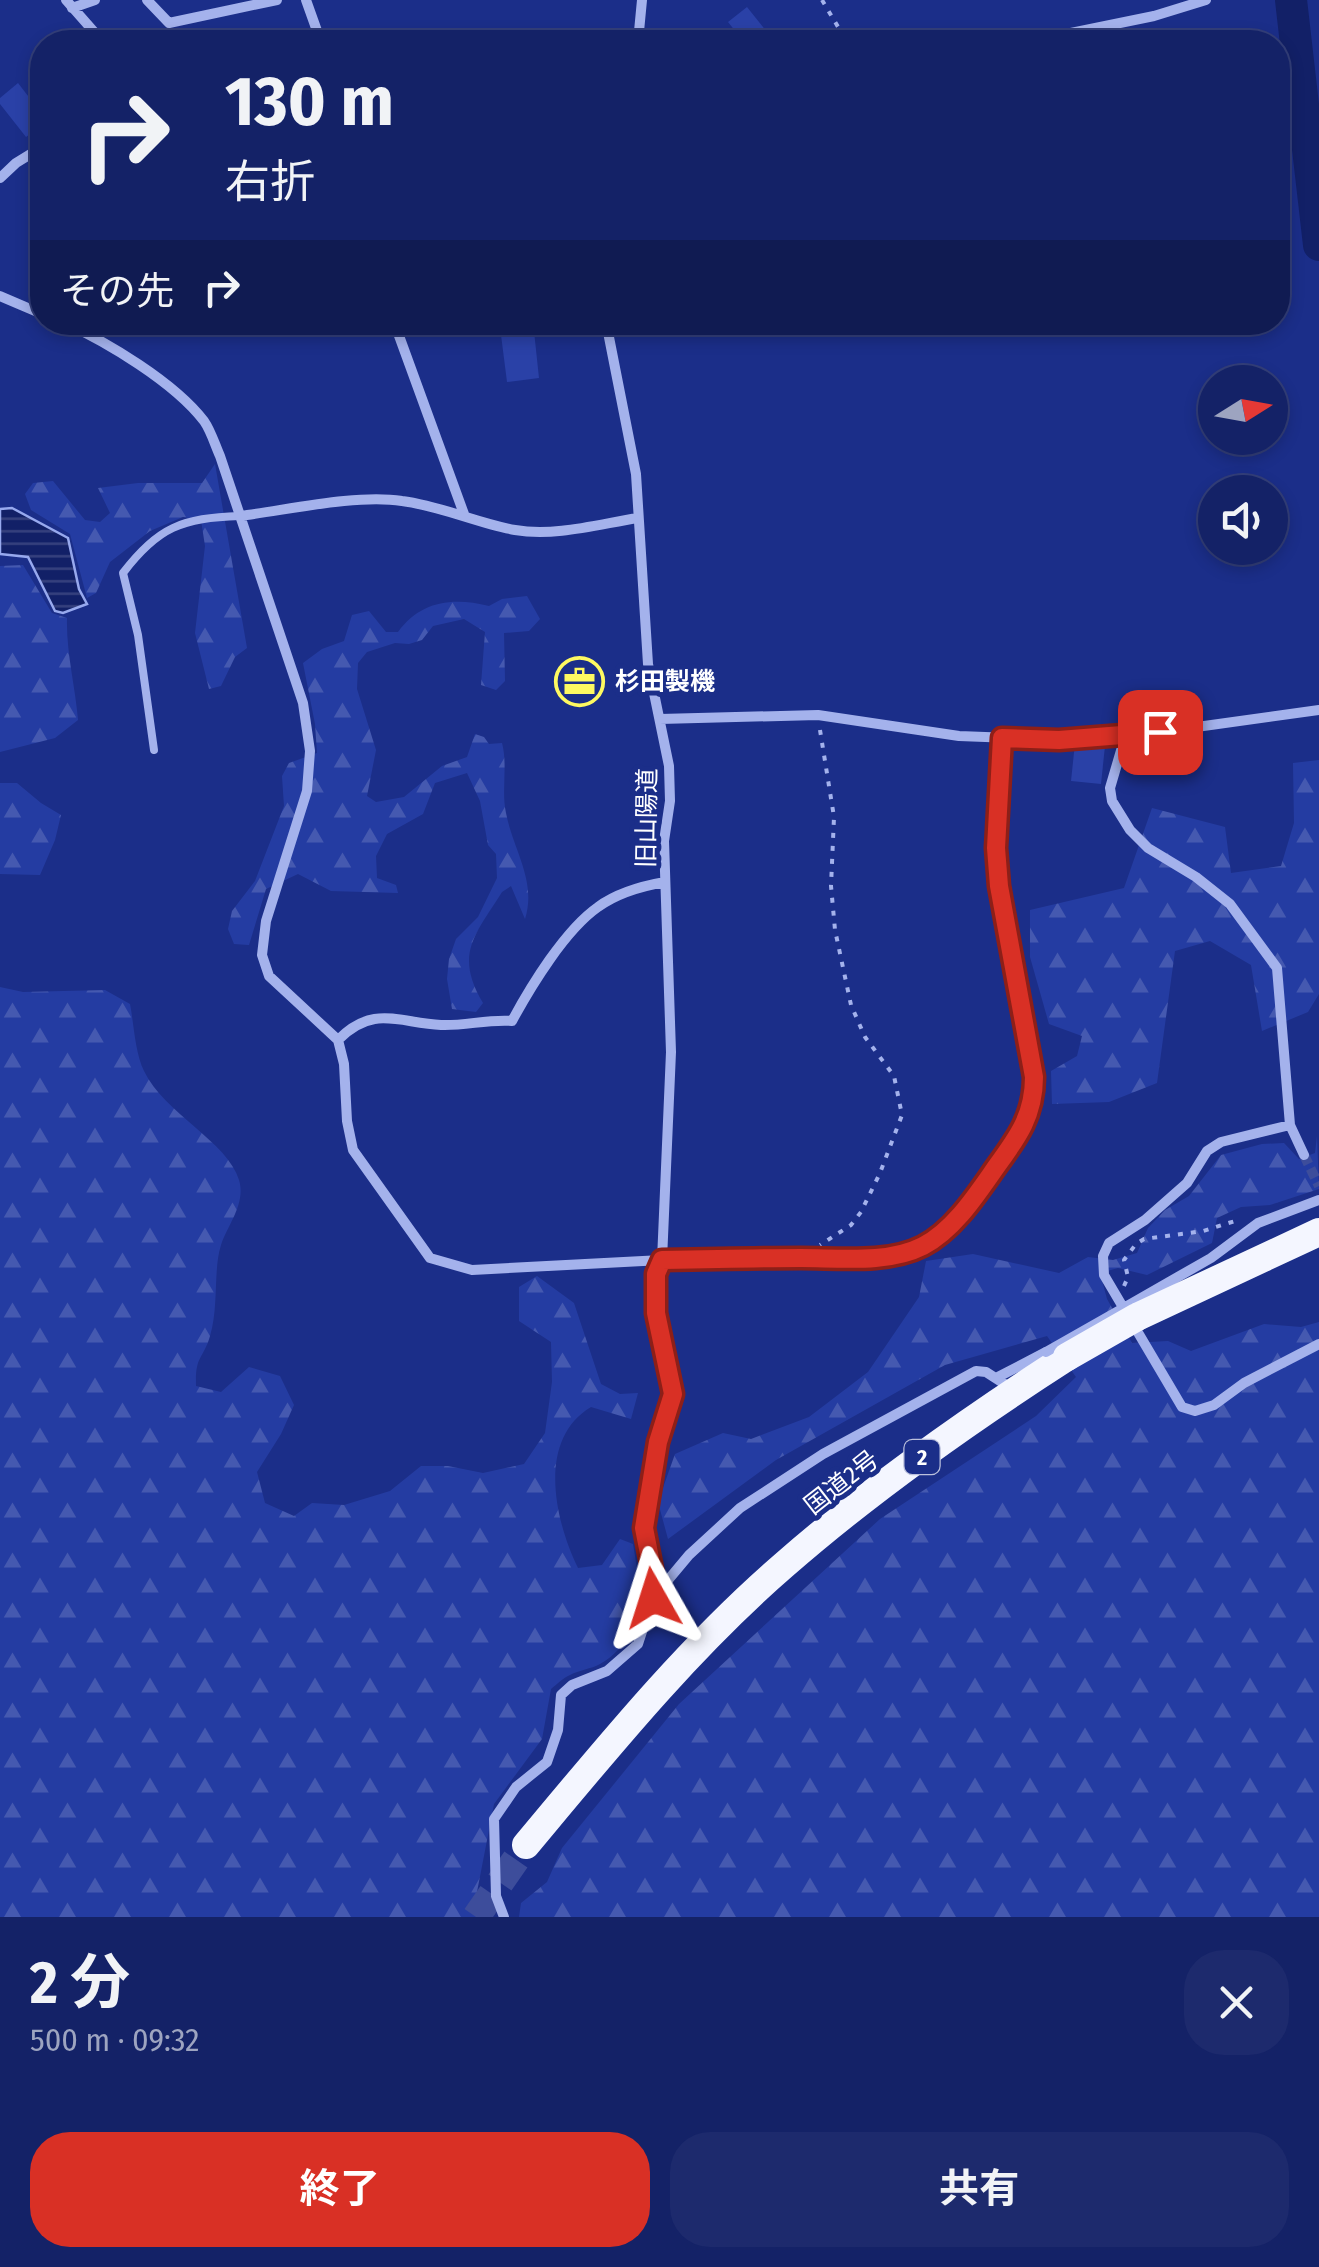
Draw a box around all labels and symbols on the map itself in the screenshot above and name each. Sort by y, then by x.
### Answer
north arrow [1198,365,1288,455]
office icon: 杉田製機 [554,655,606,707]
place label: 杉田製機 [615,667,715,697]
pin [1118,690,1203,775]
street label: 旧山陽道 [631,768,663,868]
road number: 2 [904,1440,940,1474]
street label: 国道2号 [798,1444,885,1521]
position arrow [601,1546,705,1650]

